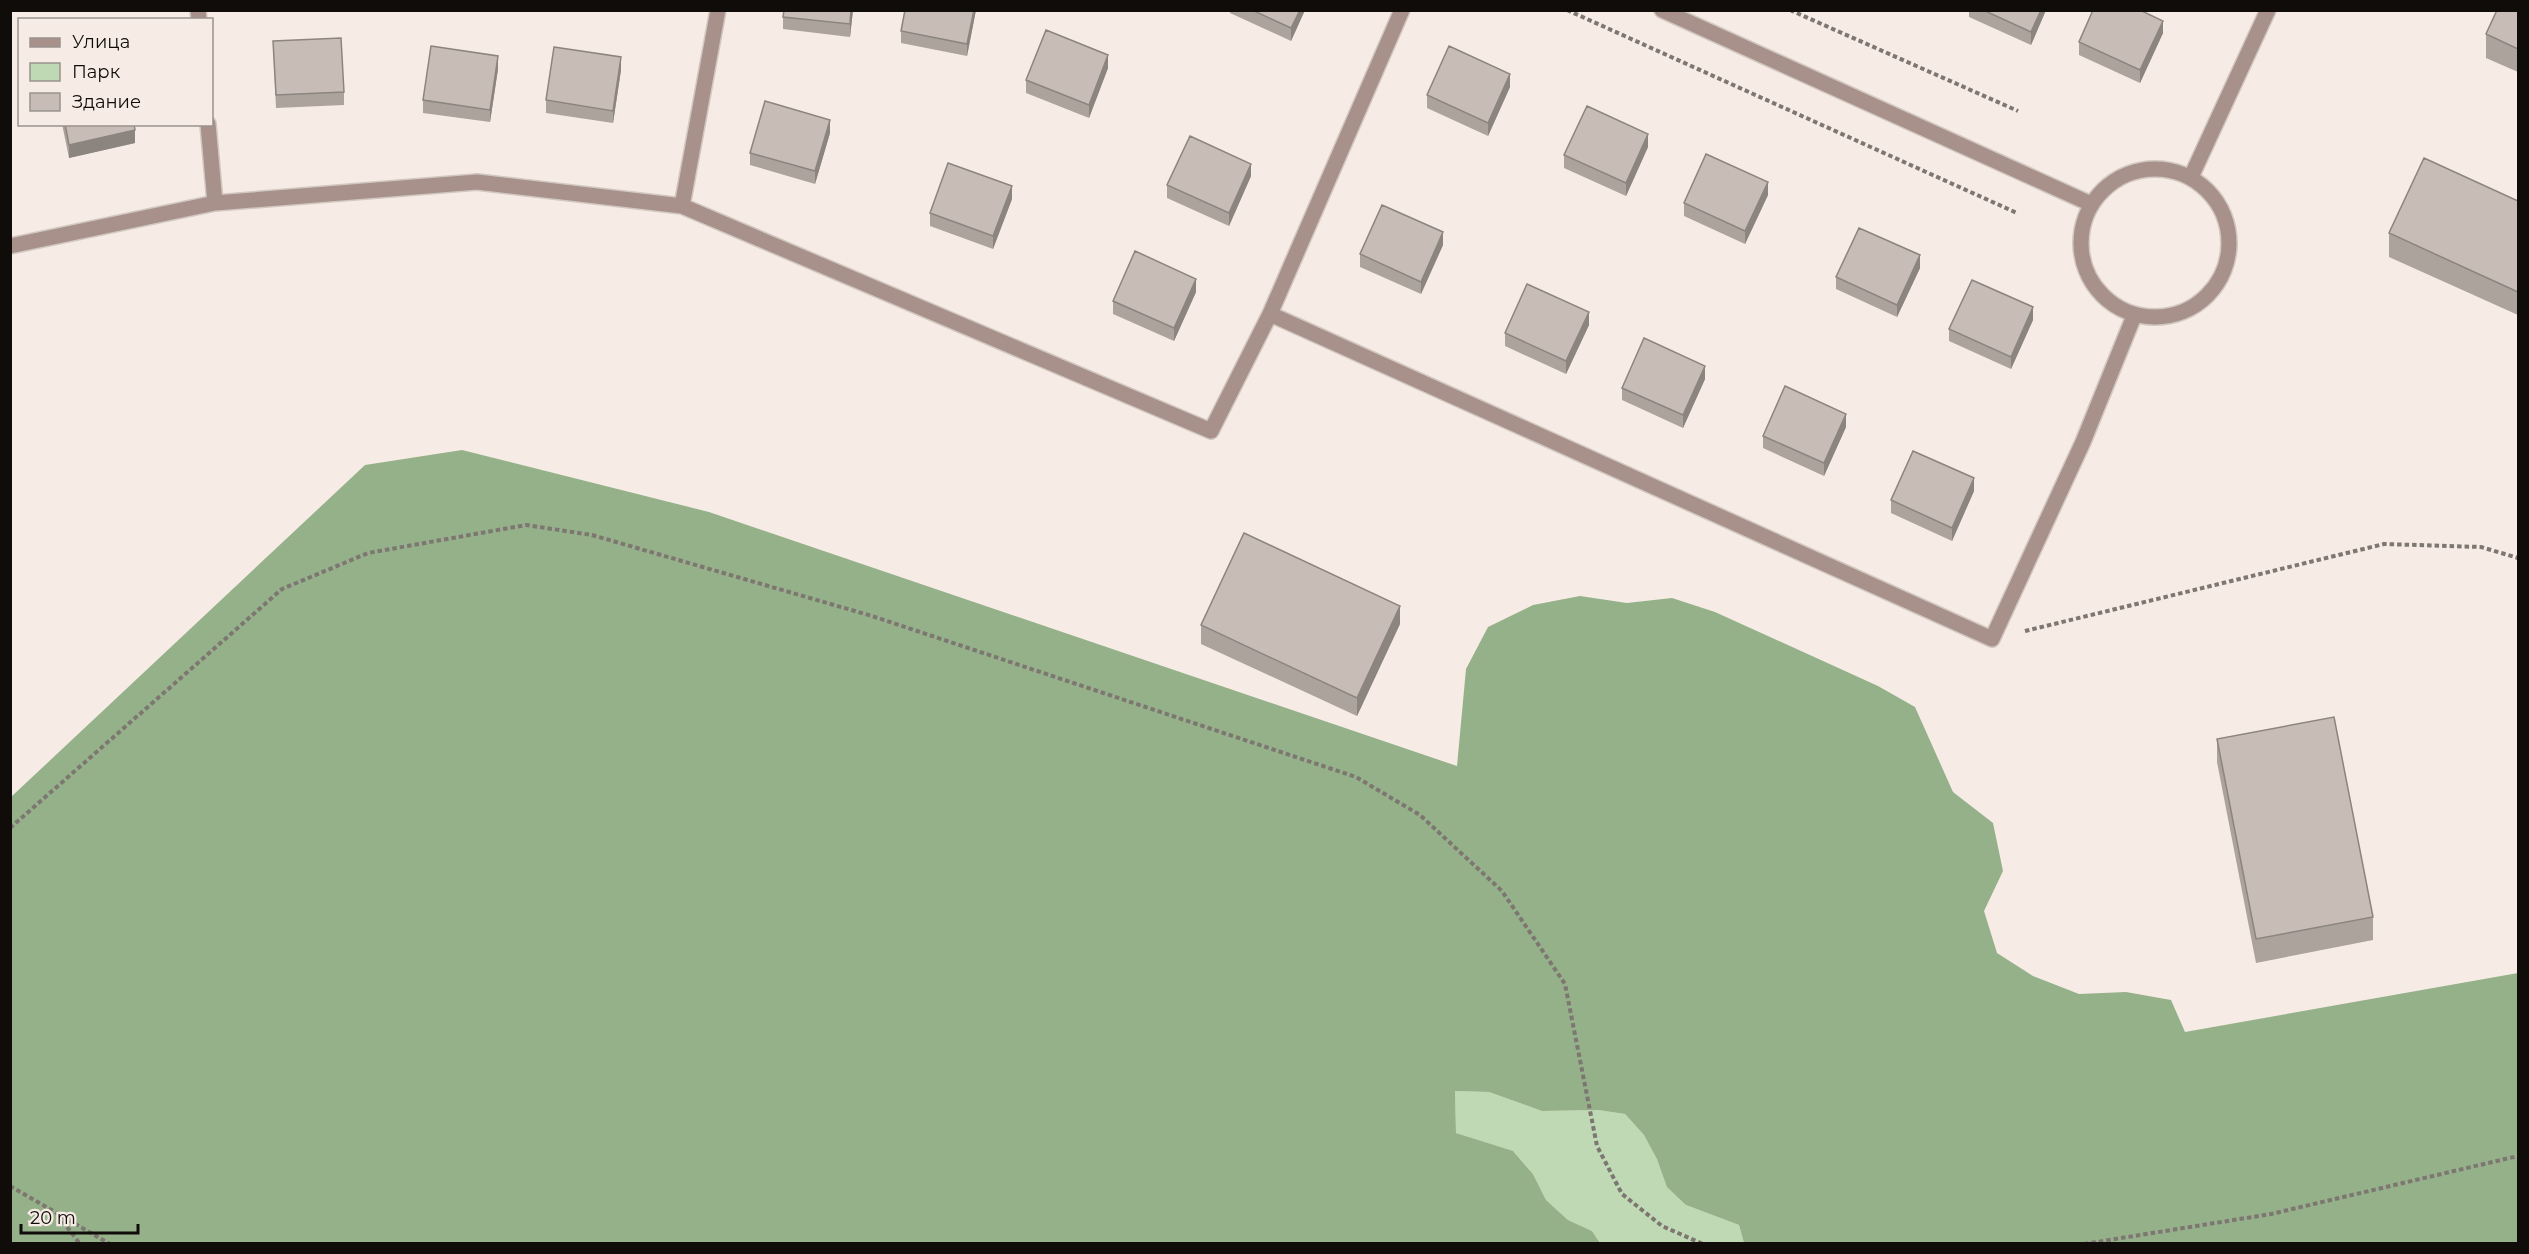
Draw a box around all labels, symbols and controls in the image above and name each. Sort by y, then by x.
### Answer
legend [18,18,213,126]
text: Улица [72,31,130,53]
text: Парк [72,61,121,83]
text: Здание [72,91,141,113]
scale bar [21,1197,138,1235]
text: 20 m [30,1207,76,1229]

